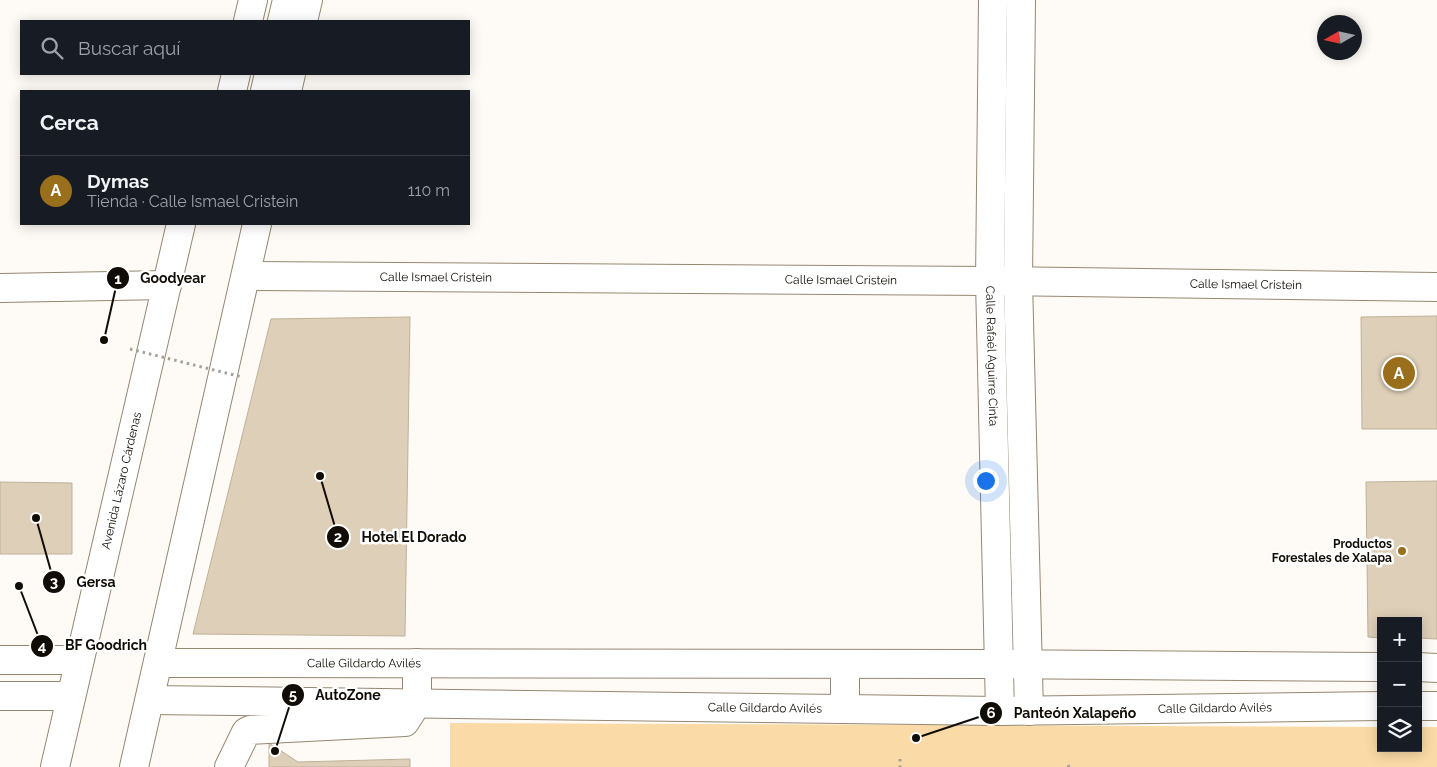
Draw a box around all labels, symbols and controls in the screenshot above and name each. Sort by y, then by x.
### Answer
north arrow [1317,15,1362,60]
search box [20,20,470,75]
icon: search [38,34,66,62]
text: Buscar aquí [78,37,180,59]
text: Cerca [40,110,99,135]
text: Dymas [87,170,149,192]
text: A [51,181,61,200]
text: 110 m [408,181,450,200]
text: Tienda · Calle Ismael Cristein [87,192,298,211]
callout: Goodyear [106,264,216,293]
text: 1 [114,270,122,288]
text: Goodyear [140,270,206,286]
street label: Calle Ismael Cristein [380,270,492,285]
street label: Calle Ismael Cristein [785,273,897,287]
street label: Calle Ismael Cristein [1190,277,1302,292]
street label: Calle Rafaél Aguirre Cinta [983,285,1000,426]
pin: A [1383,354,1415,392]
street label: Avenida Lázaro Cárdenas [99,410,144,551]
your location [973,468,999,494]
callout: Hotel El Dorado [326,523,477,552]
text: 2 [334,528,342,546]
text: Hotel El Dorado [361,529,467,545]
place label: Productos Forestales de Xalapa [1272,537,1392,565]
marker: Productos Forestales de Xalapa [1396,545,1408,557]
callout: Gersa [42,567,126,596]
text: 3 [50,573,58,591]
text: Gersa [77,574,115,590]
map controls [1377,617,1422,752]
button: + [1377,617,1422,662]
callout: BF Goodrich [29,631,157,660]
text: 4 [38,637,47,655]
text: BF Goodrich [65,637,147,653]
street label: Calle Gildardo Avilés [307,656,421,670]
button: − [1377,662,1422,707]
callout: AutoZone [281,680,391,709]
text: 5 [289,686,297,704]
text: AutoZone [315,687,381,703]
callout: Panteón Xalapeño [978,698,1146,727]
street label: Calle Gildardo Avilés [708,700,822,716]
street label: Calle Gildardo Avilés [1158,700,1272,716]
text: 6 [986,704,996,722]
text: Panteón Xalapeño [1014,705,1137,721]
button: layers [1377,707,1422,752]

